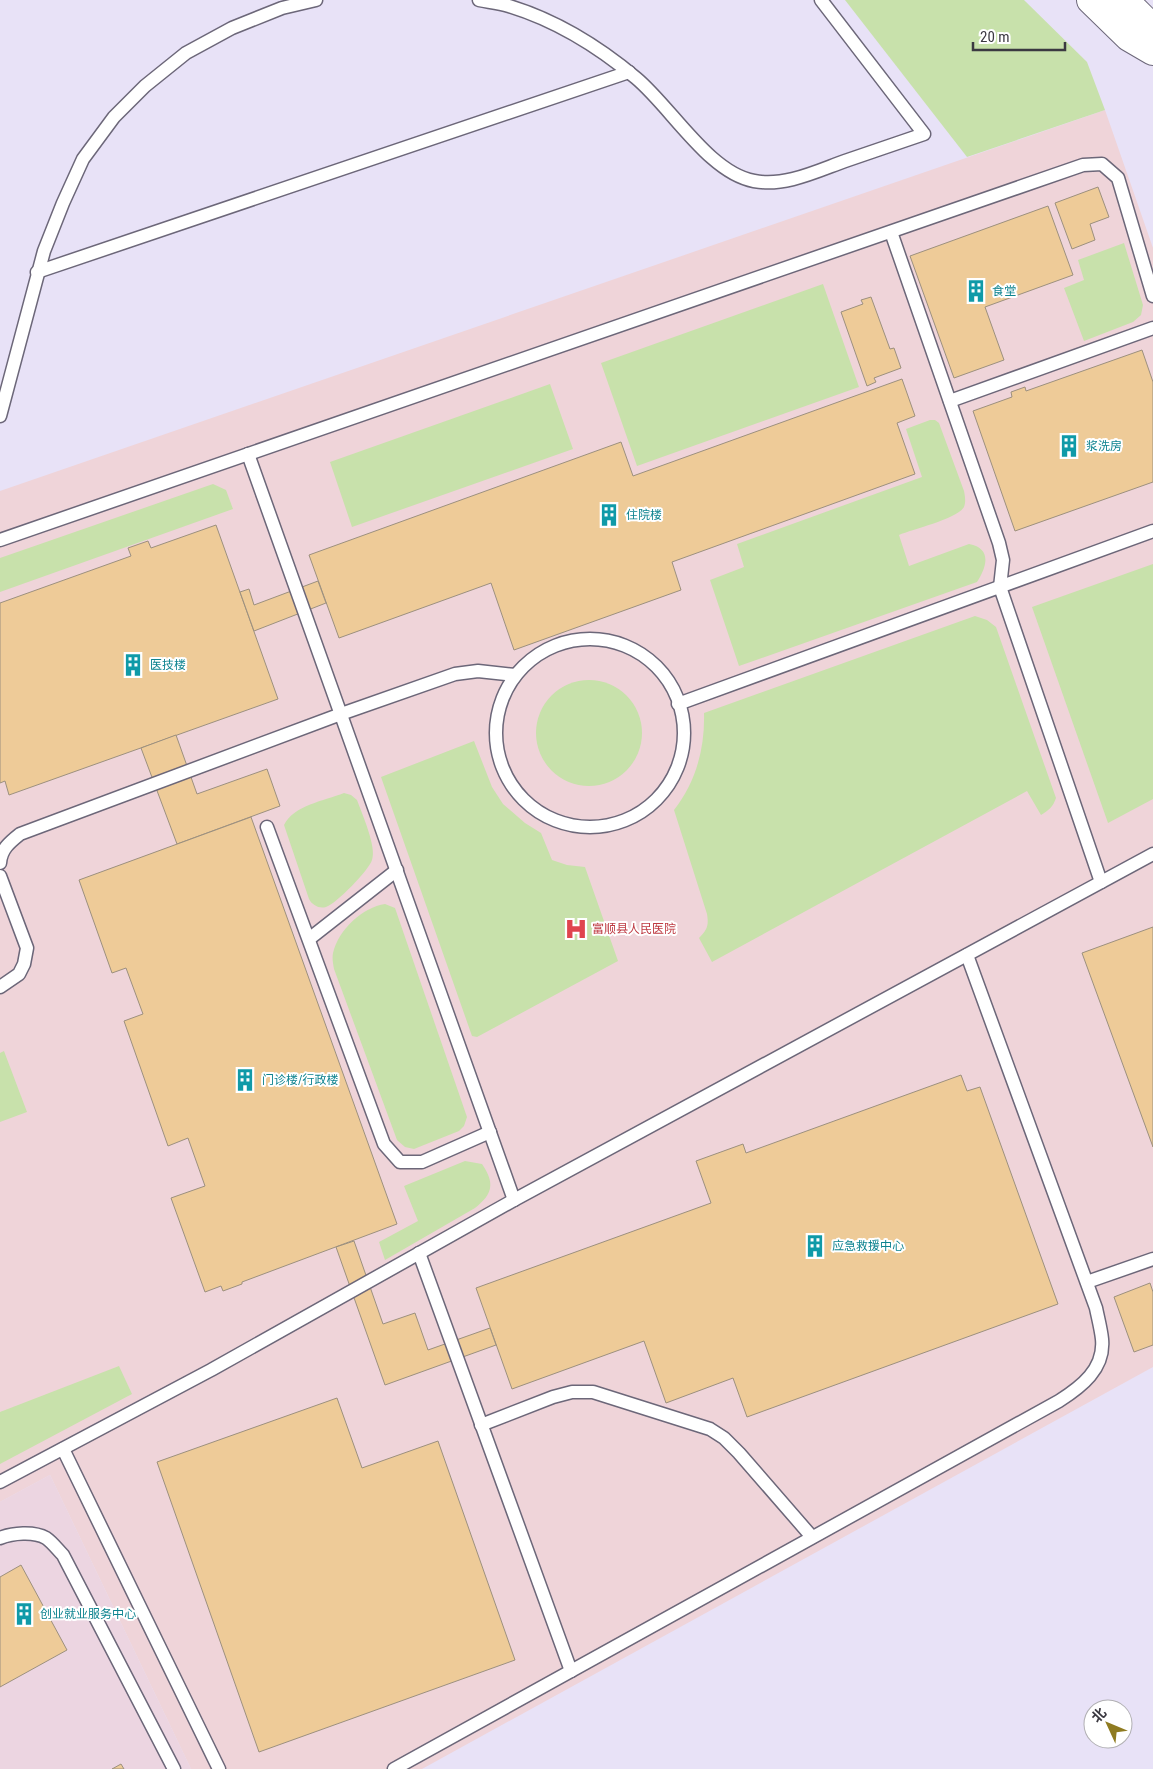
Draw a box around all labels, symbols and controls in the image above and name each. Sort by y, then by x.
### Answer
scale bar [973,20,1066,52]
text: 20 m [980,28,1010,46]
building icon: 食堂 [963,278,989,304]
place label: 食堂 [992,284,1016,298]
building icon: 浆洗房 [1056,433,1082,459]
place label: 浆洗房 [1086,439,1122,453]
building icon: 住院楼 [596,502,622,528]
place label: 住院楼 [626,508,662,522]
building icon: 医技楼 [120,652,146,678]
place label: 医技楼 [150,658,186,672]
hospital icon: 富顺县人民医院 [563,916,589,942]
place label: 富顺县人民医院 [592,922,676,936]
building icon: 门诊楼/行政楼 [232,1067,258,1093]
place label: 门诊楼/行政楼 [262,1073,338,1087]
building icon: 应急救援中心 [802,1233,828,1259]
place label: 应急救援中心 [832,1239,904,1253]
building icon: 创业就业服务中心 [11,1601,37,1627]
place label: 创业就业服务中心 [40,1607,136,1621]
north arrow [1083,1699,1133,1749]
text: 北 [1088,1704,1109,1726]

